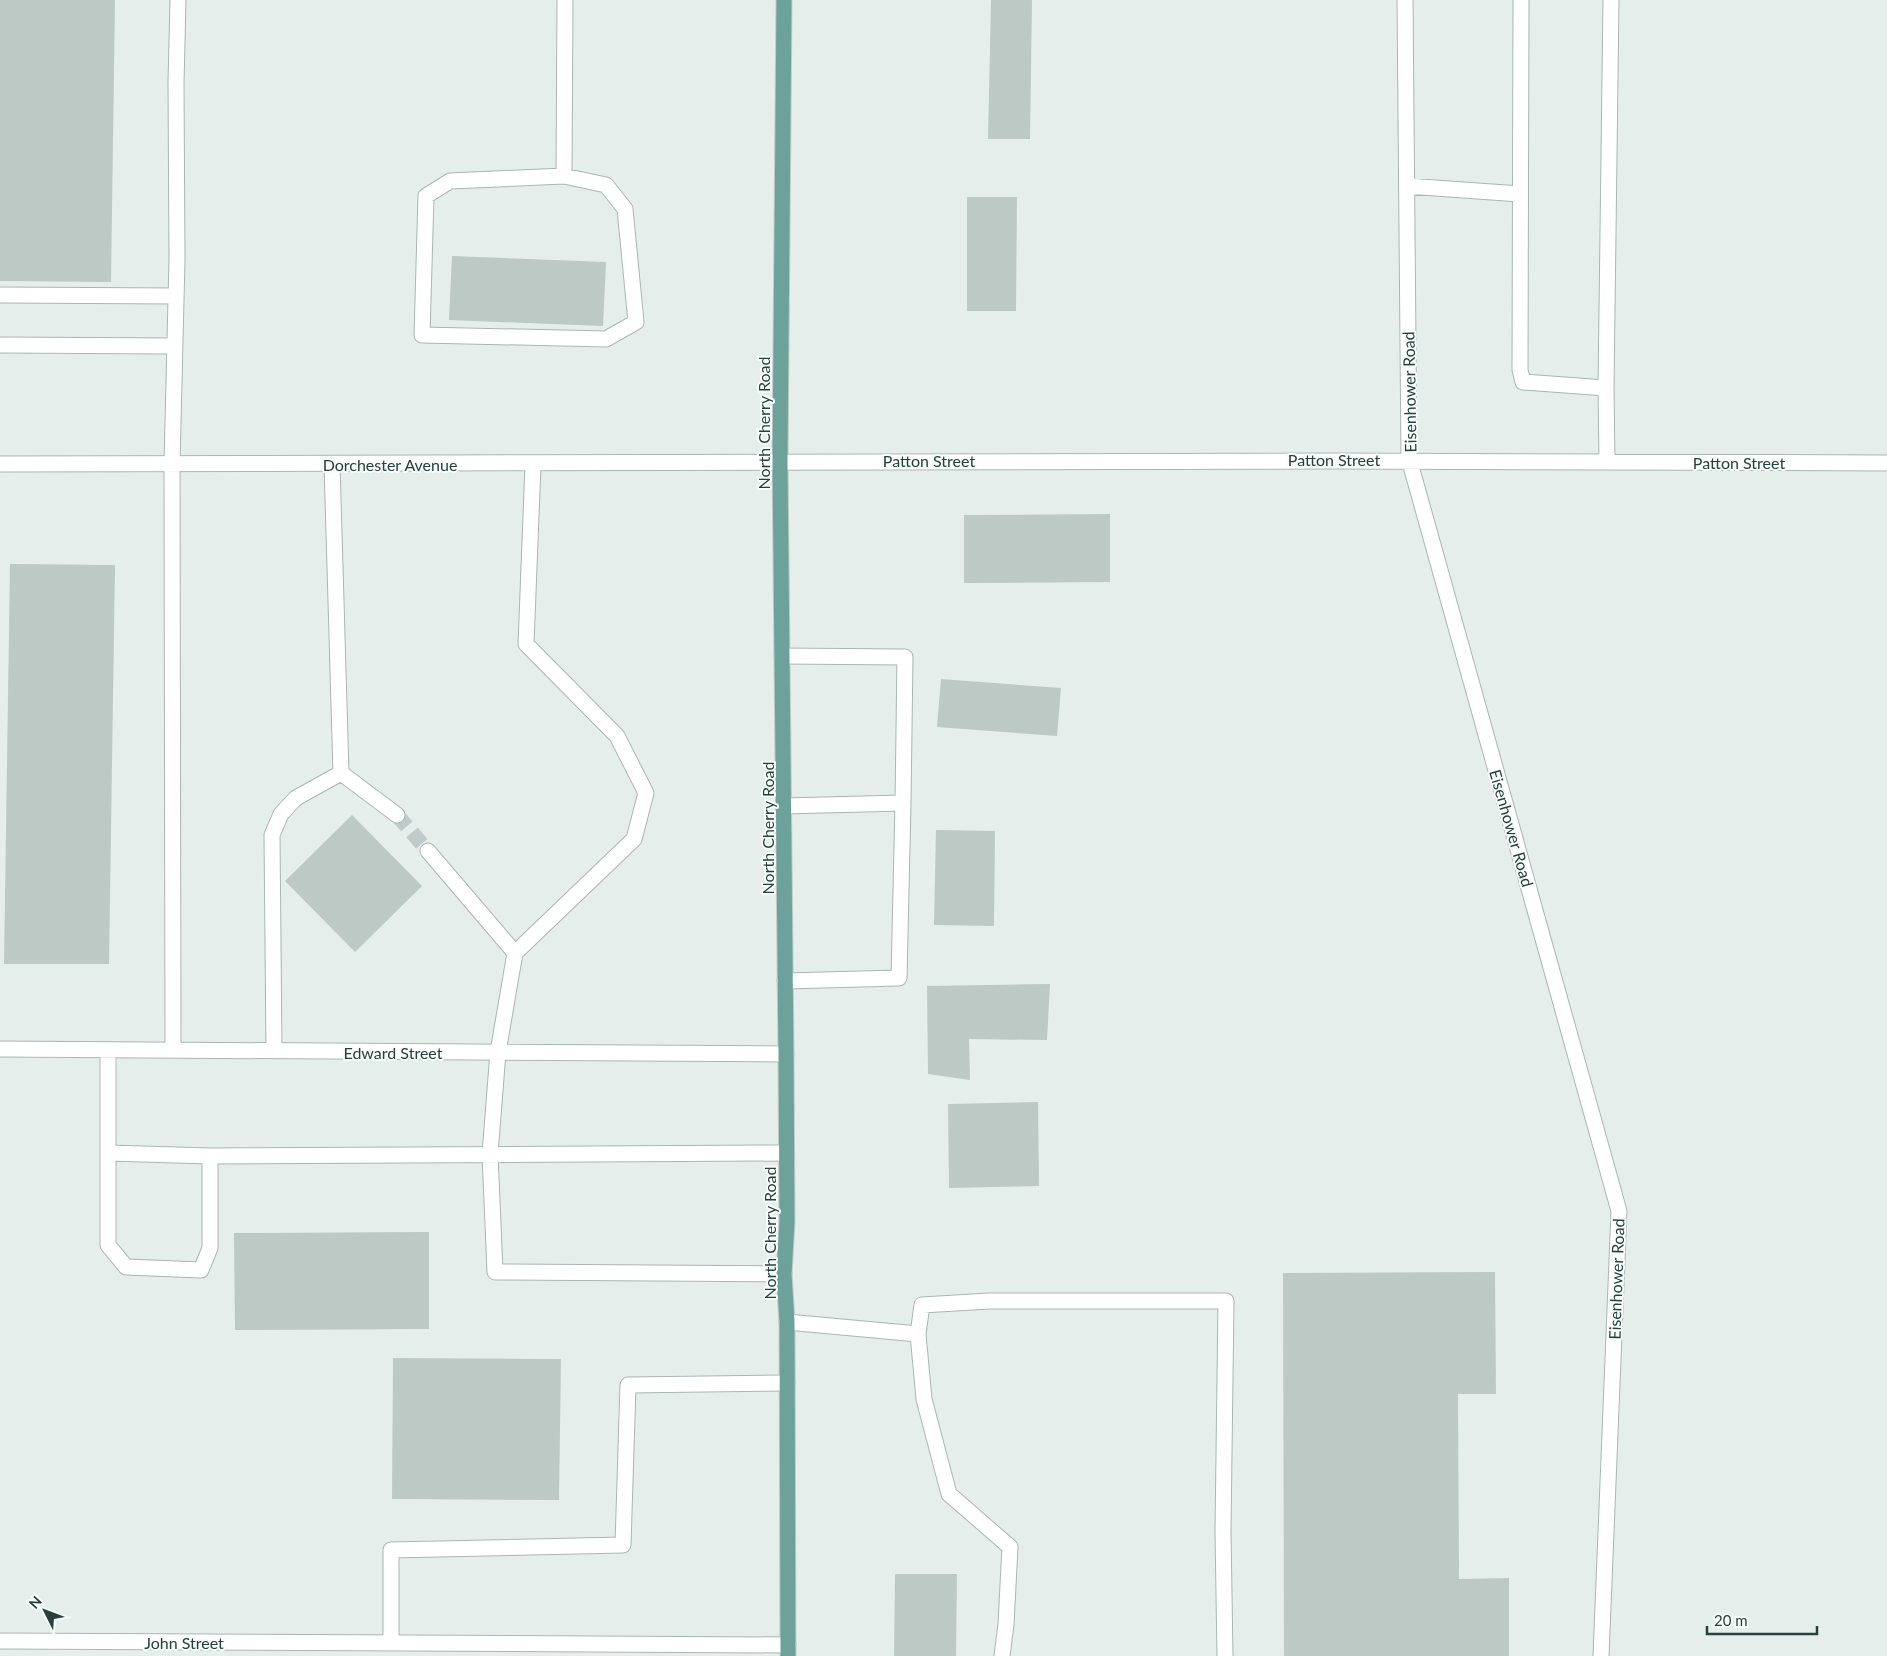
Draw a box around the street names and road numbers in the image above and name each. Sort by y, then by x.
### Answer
street label: Eisenhower Road [1398,331,1420,453]
street label: North Cherry Road [754,357,773,489]
street label: Patton Street [1288,450,1380,469]
street label: Patton Street [883,451,975,470]
street label: Patton Street [1693,453,1785,472]
street label: Dorchester Avenue [323,455,457,474]
street label: North Cherry Road [758,762,777,894]
street label: Eisenhower Road [1486,767,1538,889]
street label: Edward Street [344,1043,443,1062]
street label: North Cherry Road [760,1167,779,1299]
street label: Eisenhower Road [1604,1218,1628,1340]
street label: John Street [144,1633,224,1652]

